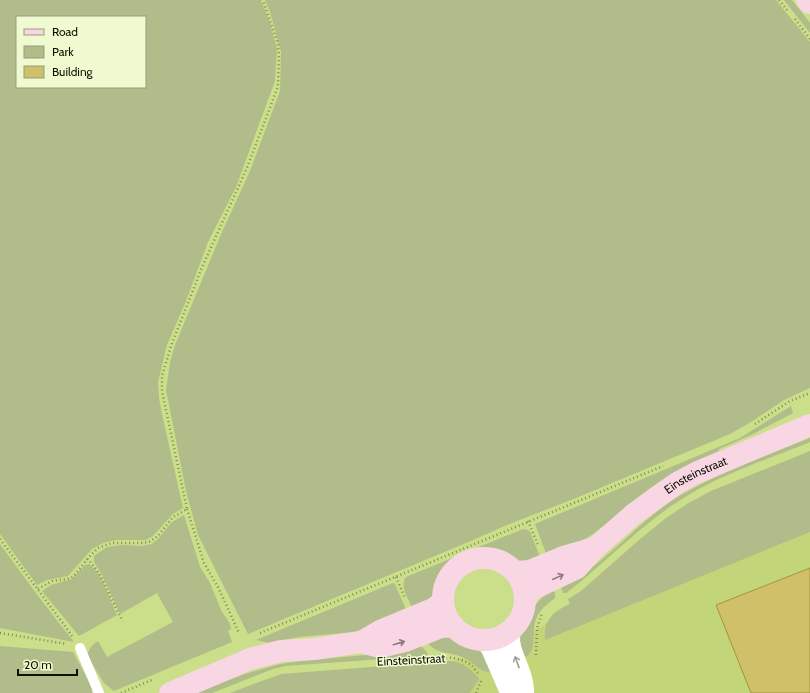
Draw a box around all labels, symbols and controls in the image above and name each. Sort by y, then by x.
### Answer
legend [16,16,146,88]
text: Road [52,24,78,39]
text: Park [52,44,74,59]
text: Building [52,64,94,79]
street label: Einsteinstraat [661,453,729,497]
one-way arrow [552,573,564,580]
one-way arrow [392,639,405,646]
street label: Einsteinstraat [376,650,446,669]
scale bar [18,651,77,677]
text: 20 m [24,657,52,672]
one-way arrow [512,657,520,669]

